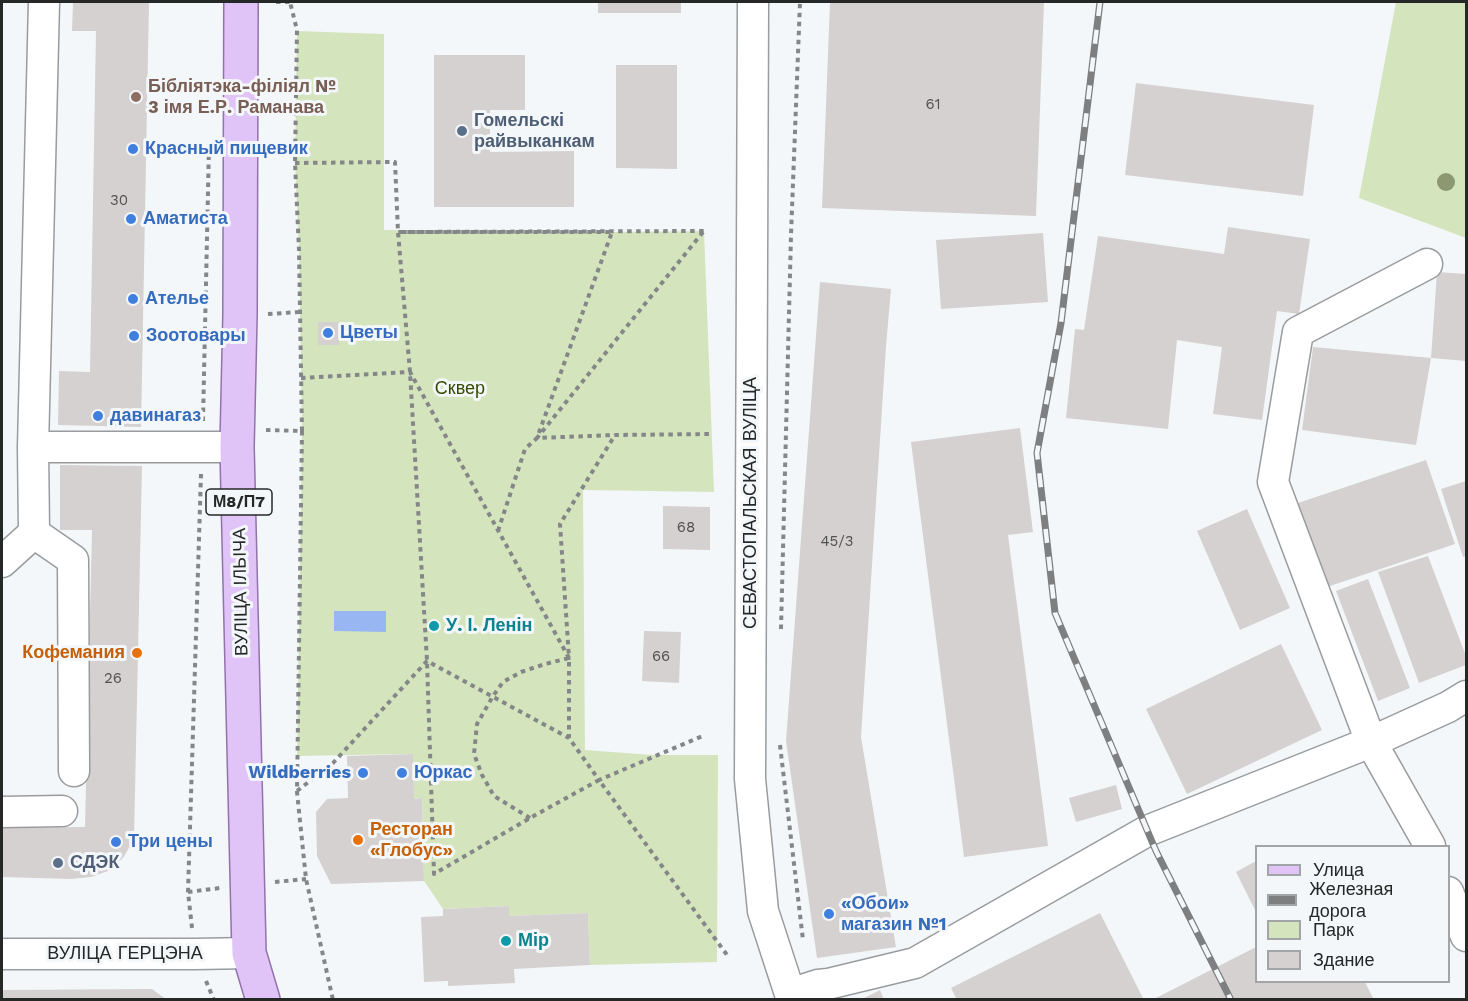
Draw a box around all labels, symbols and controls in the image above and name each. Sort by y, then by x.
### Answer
place label: Бібліятэка-філіял № 3 імя Е.Р. Раманава [148,76,336,118]
marker: Бібліятэка-філіял № 3 імя Е.Р. Раманава [129,90,143,104]
house number: 61 [926,96,940,114]
place label: Гомельскі райвыканкам [474,110,595,152]
marker: Гомельскі райвыканкам [455,124,469,138]
place label: Красный пищевик [145,138,308,160]
marker: Красный пищевик [126,142,140,156]
house number: 30 [110,192,128,210]
place label: Аматиста [143,208,228,230]
marker: Аматиста [124,212,138,226]
place label: Ателье [145,288,209,310]
marker: Ателье [126,292,140,306]
place label: Цветы [340,322,398,344]
place label: Зоотовары [146,325,246,347]
marker: Цветы [321,326,335,340]
marker: Зоотовары [127,329,141,343]
street label: СЕВАСТОПАЛЬСКАЯ ВУЛІЦА [740,377,762,629]
park label: Сквер [435,378,485,400]
place label: давинагаз [110,405,201,427]
marker: давинагаз [91,409,105,423]
road number: М8/П7 [206,489,272,515]
house number: 68 [677,519,695,537]
street label: ВУЛІЦА ІЛЬІЧА [229,528,253,656]
house number: 45/3 [820,533,854,551]
place label: У. І. Ленін [446,615,532,637]
marker: У. І. Ленін [427,619,441,633]
place label: Кофемания [22,642,125,664]
marker: Кофемания [130,646,144,660]
house number: 66 [652,648,670,666]
house number: 26 [104,670,122,688]
place label: Wildberries [248,762,351,784]
place label: Юркас [414,762,473,784]
marker: Wildberries [356,766,370,780]
marker: Юркас [395,766,409,780]
place label: Ресторан «Глобус» [370,819,453,862]
place label: Три цены [128,831,213,853]
marker: Ресторан «Глобус» [351,833,365,847]
marker: Три цены [109,835,123,849]
legend [1255,845,1450,983]
place label: СДЭК [70,852,119,874]
marker: СДЭК [51,856,65,870]
text: Улица [1313,859,1364,880]
text: Железная дорога [1309,878,1393,921]
place label: «Обои» магазин №1 [841,893,947,936]
marker: «Обои» магазин №1 [822,907,836,921]
text: Парк [1313,919,1354,940]
place label: Мір [518,930,549,952]
marker: Мір [499,934,513,948]
street label: ВУЛІЦА ГЕРЦЭНА [47,943,203,965]
text: Здание [1313,949,1374,970]

